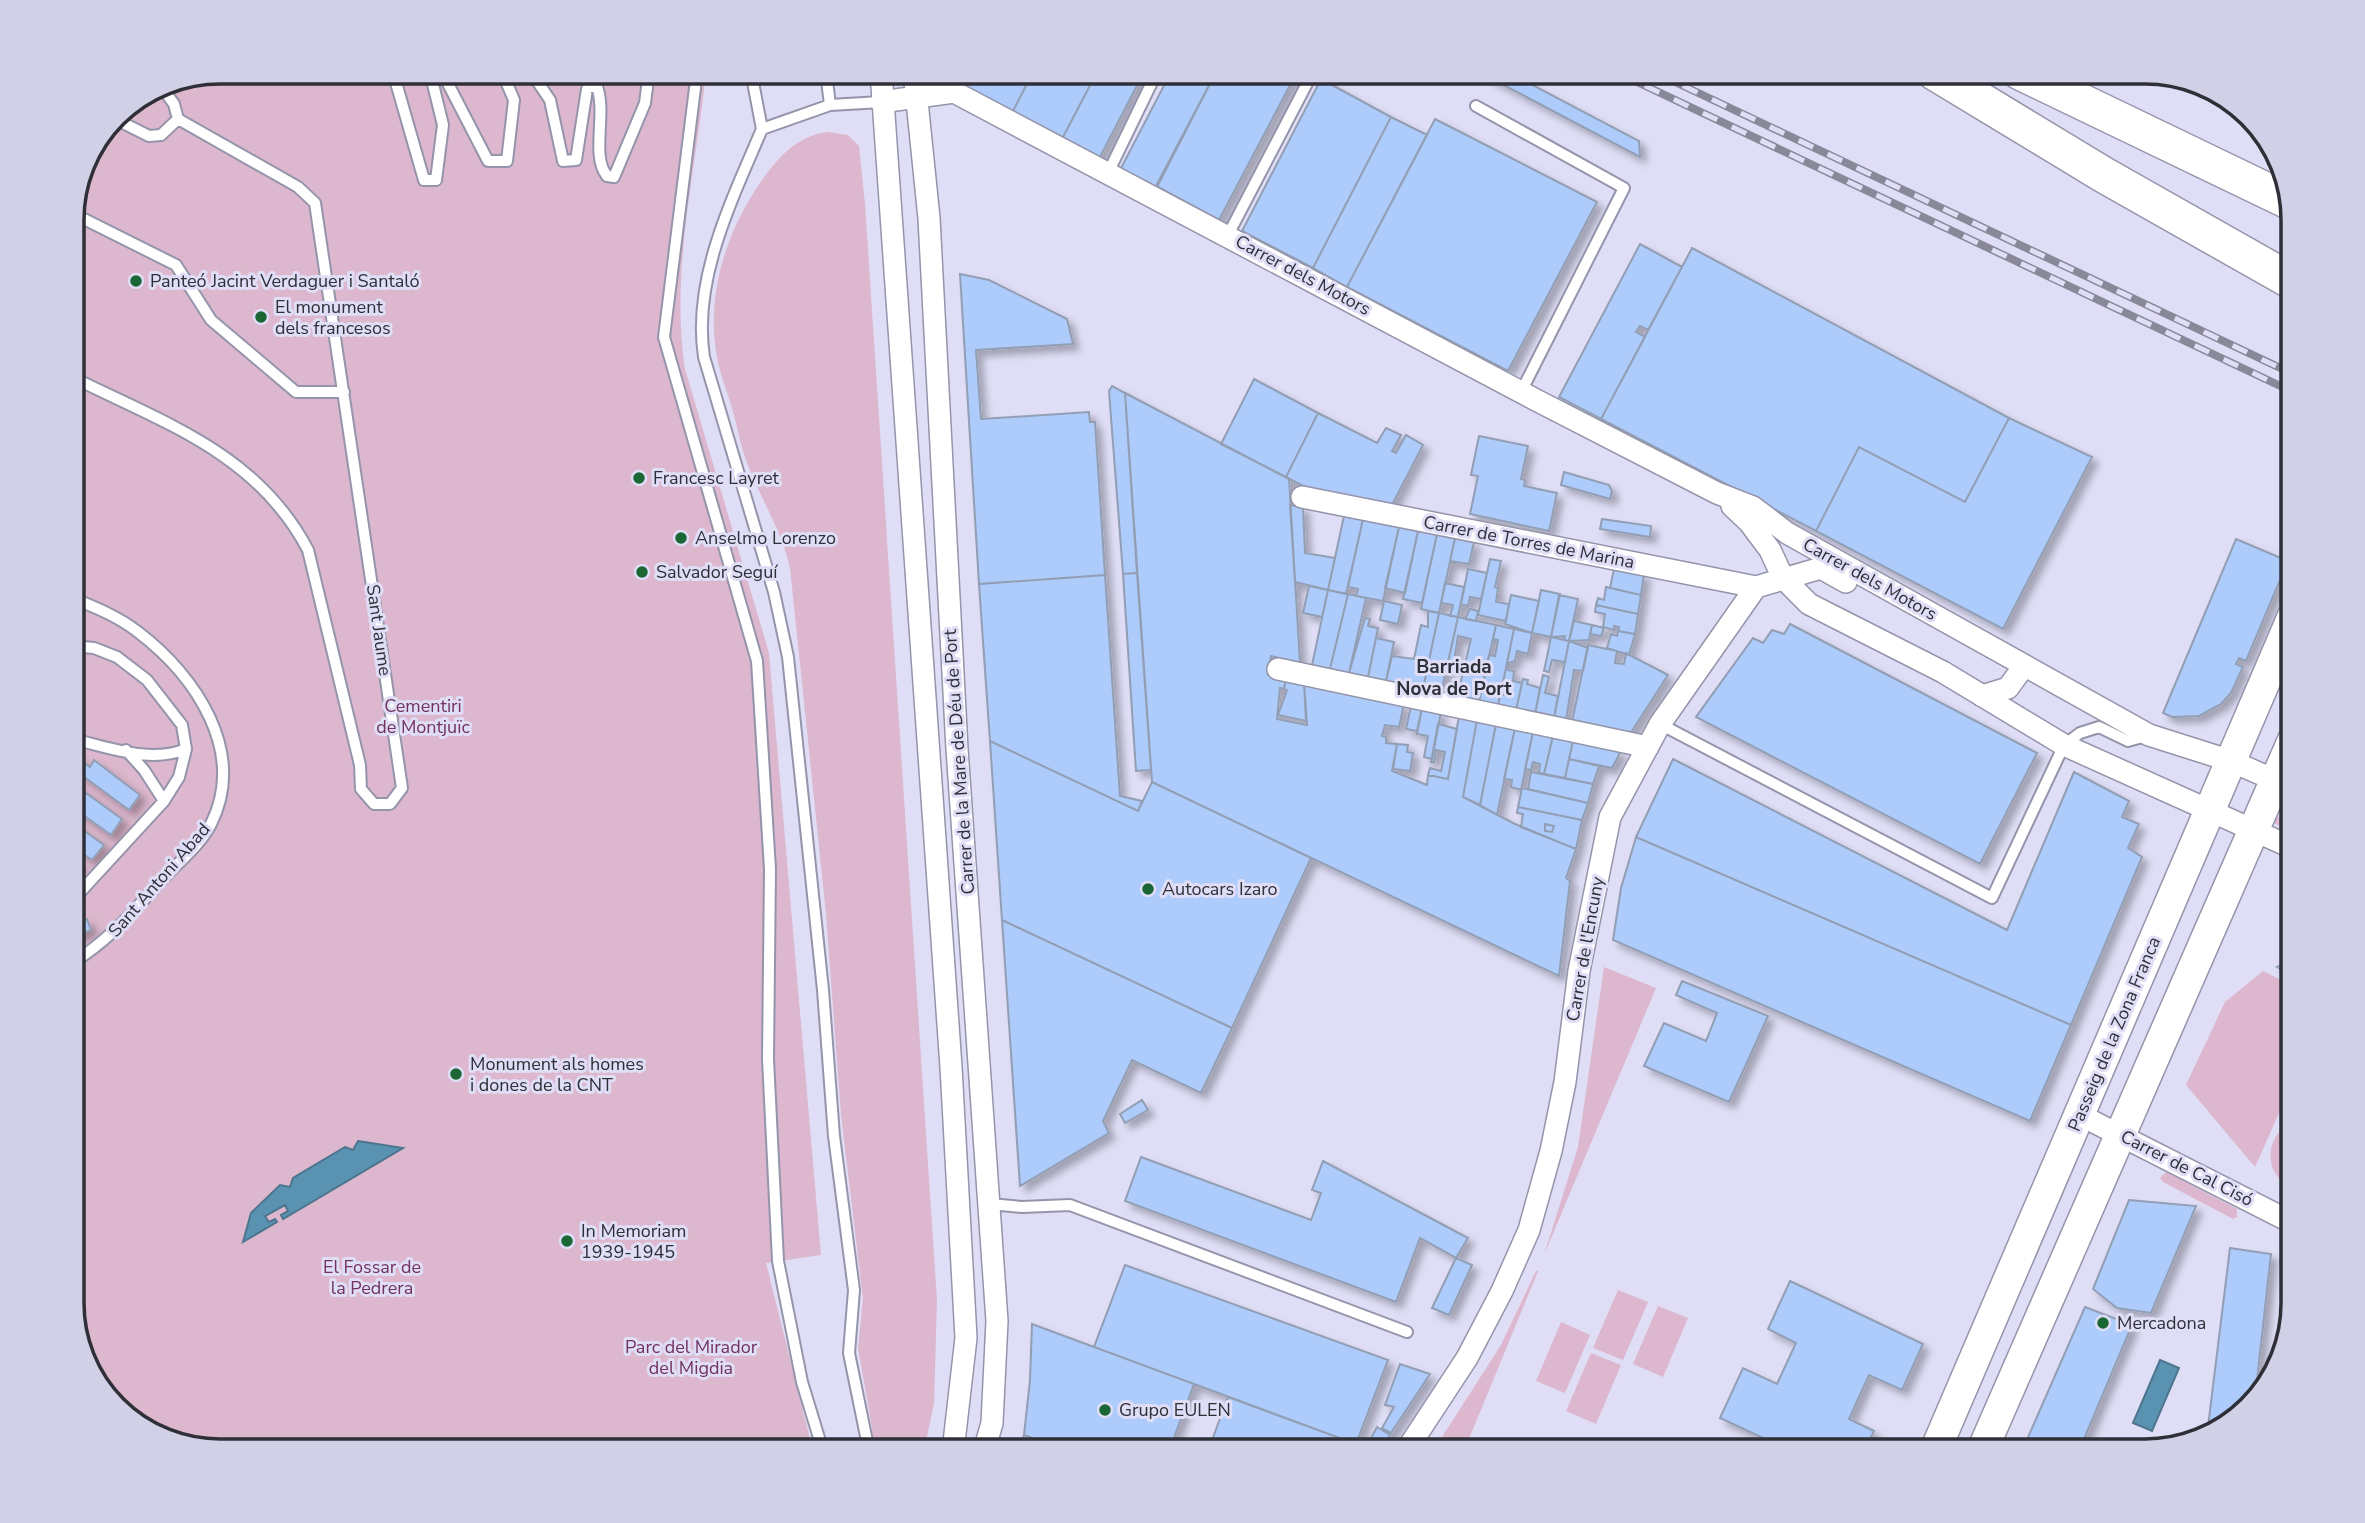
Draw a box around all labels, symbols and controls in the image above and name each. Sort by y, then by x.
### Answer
street label: Carrer dels Motors [1231,229,1375,321]
place label: Panteó Jacint Verdaguer i Santaló [150,269,419,293]
marker: Panteó Jacint Verdaguer i Santaló [128,273,144,289]
place label: El monument dels francesos [275,295,391,340]
marker: El monument dels francesos [253,309,269,325]
place label: Francesc Layret [653,466,780,490]
marker: Francesc Layret [631,470,647,486]
street label: Carrer de Torres de Marina [1421,510,1637,574]
place label: Anselmo Lorenzo [695,526,836,550]
marker: Anselmo Lorenzo [673,530,689,546]
street label: Carrer dels Motors [1799,532,1941,626]
place label: Salvador Seguí [656,560,778,584]
marker: Salvador Seguí [634,564,650,580]
street label: Sant Jaume [361,583,397,677]
street label: Carrer de la Mare de Déu de Port [938,628,980,895]
district label: Barriada Nova de Port [1396,654,1512,702]
park label: Cementiri de Montjuïc [376,694,470,739]
street label: Sant Antoni Abad [103,818,215,942]
street label: Carrer de l'Encuny [1560,874,1610,1023]
place label: Autocars Izaro [1162,877,1278,901]
marker: Autocars Izaro [1140,881,1156,897]
street label: Passeig de la Zona Franca [2062,933,2166,1135]
place label: Monument als homes i dones de la CNT [470,1052,644,1097]
marker: Monument als homes i dones de la CNT [448,1066,464,1082]
street label: Carrer de Cal Cisó [2117,1124,2257,1212]
place label: In Memoriam 1939-1945 [581,1219,686,1264]
marker: In Memoriam 1939-1945 [559,1233,575,1249]
park label: El Fossar de la Pedrera [323,1255,421,1300]
place label: Mercadona [2117,1311,2206,1335]
marker: Mercadona [2095,1315,2111,1331]
park label: Parc del Mirador del Migdia [625,1335,758,1380]
place label: Grupo EULEN [1119,1398,1231,1422]
marker: Grupo EULEN [1097,1402,1113,1418]

